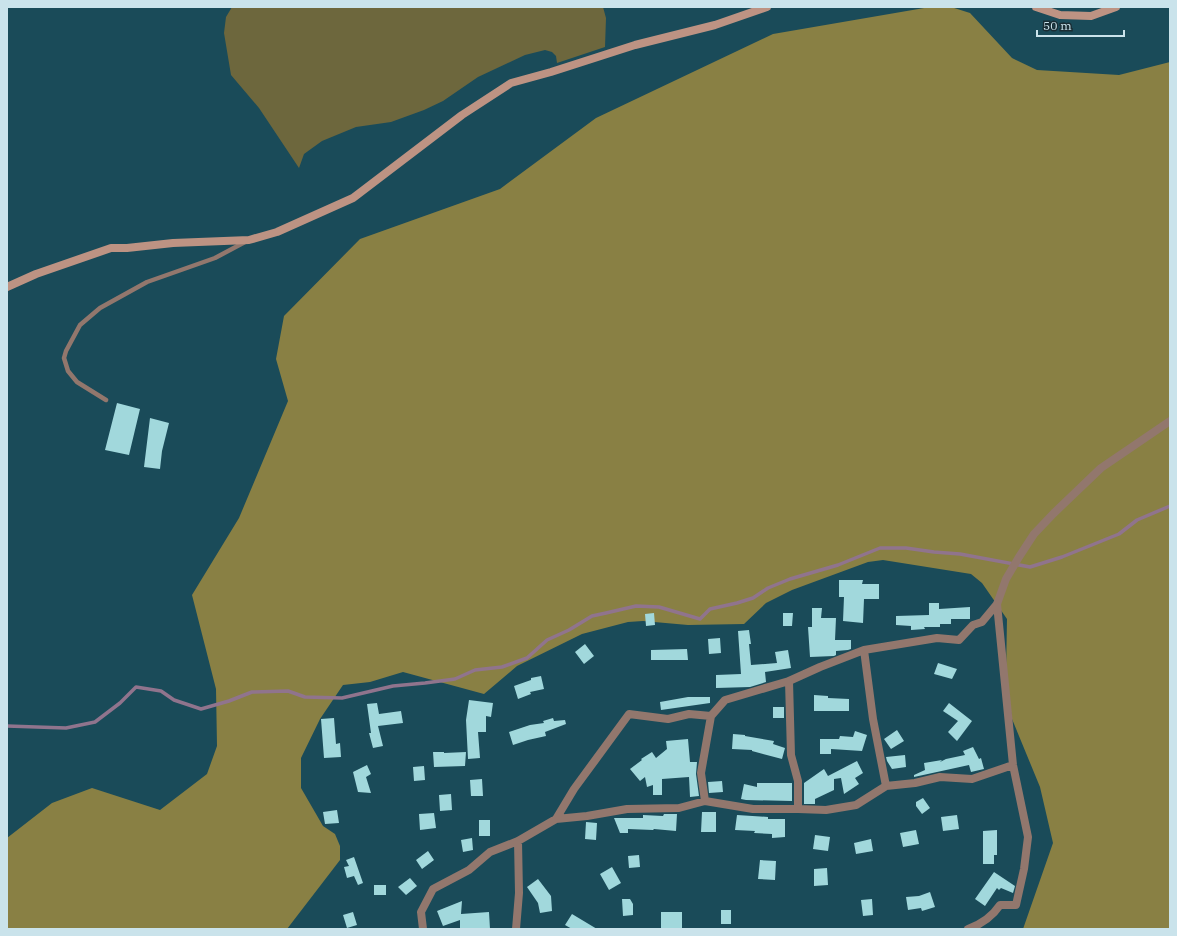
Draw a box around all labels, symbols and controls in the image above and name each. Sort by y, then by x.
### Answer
scale bar [1037,12,1124,38]
text: 50 m [1043,18,1072,33]

